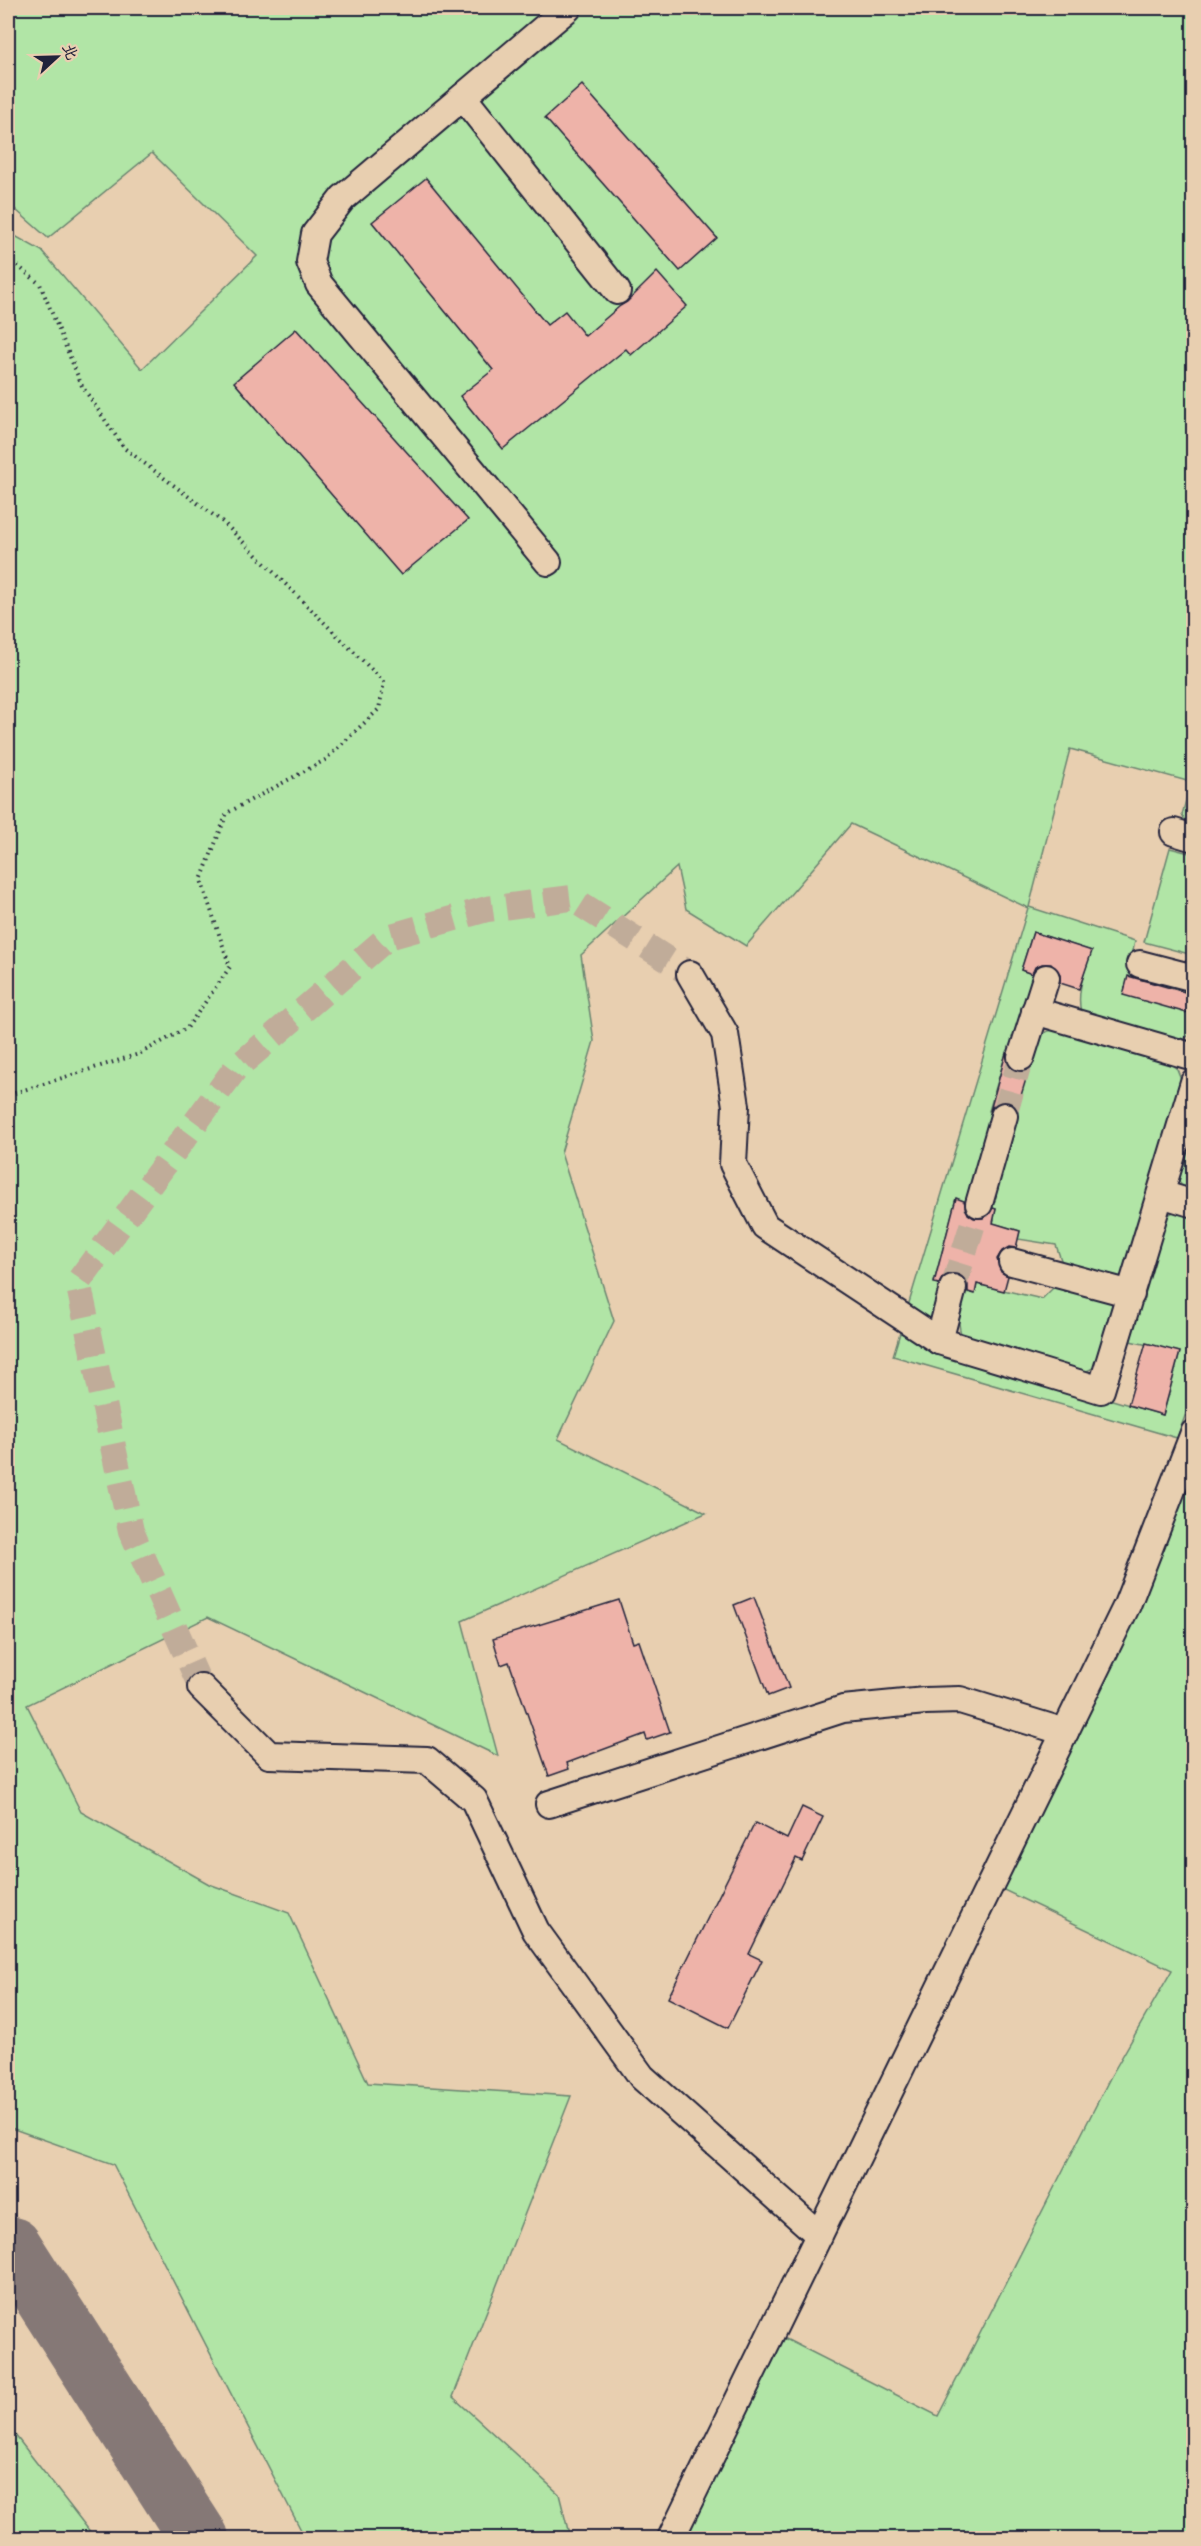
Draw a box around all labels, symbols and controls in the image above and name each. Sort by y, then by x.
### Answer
north arrow [27,27,87,87]
text: 北 [59,40,84,63]

